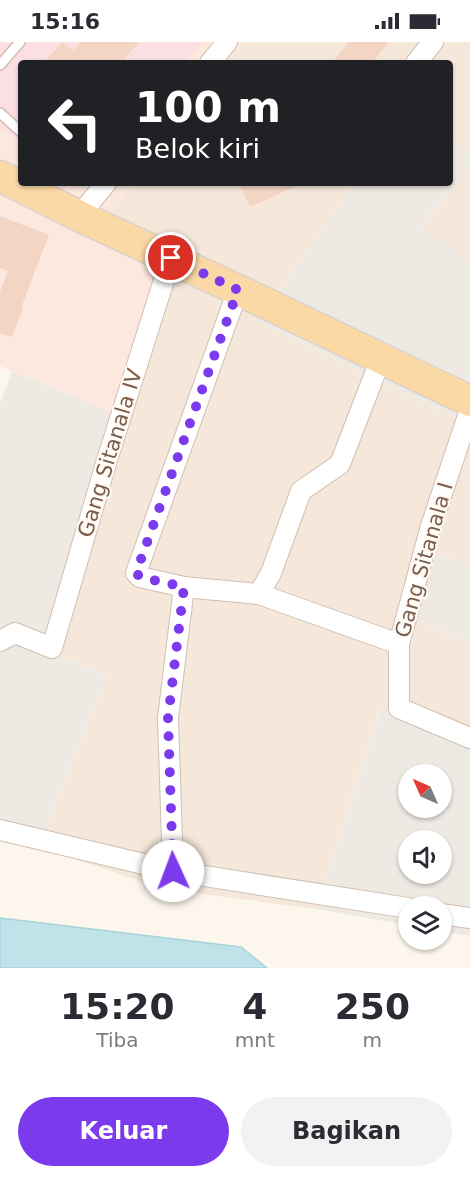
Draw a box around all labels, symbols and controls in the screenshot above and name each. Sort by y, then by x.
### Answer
text: 15:16 [30,9,100,34]
text: 100 m [135,83,281,132]
icon: left [36,84,114,162]
text: Belok kiri [135,133,260,164]
pin [145,232,196,283]
icon: arrive [154,241,187,274]
street label: Gang Sitanala IV [73,365,147,540]
street label: Gang Sitanala I [390,480,458,640]
north arrow [398,764,452,818]
map controls [398,764,452,950]
button: sound [398,830,452,884]
position arrow [141,839,205,903]
button: layers [398,896,452,950]
text: 15:20 [60,986,175,1027]
text: 4 [242,986,267,1027]
text: 250 [335,986,410,1027]
text: Tiba [96,1028,138,1052]
text: mnt [235,1028,275,1052]
text: m [363,1028,382,1052]
button: Keluar [18,1097,229,1166]
button: Bagikan [241,1097,452,1166]

